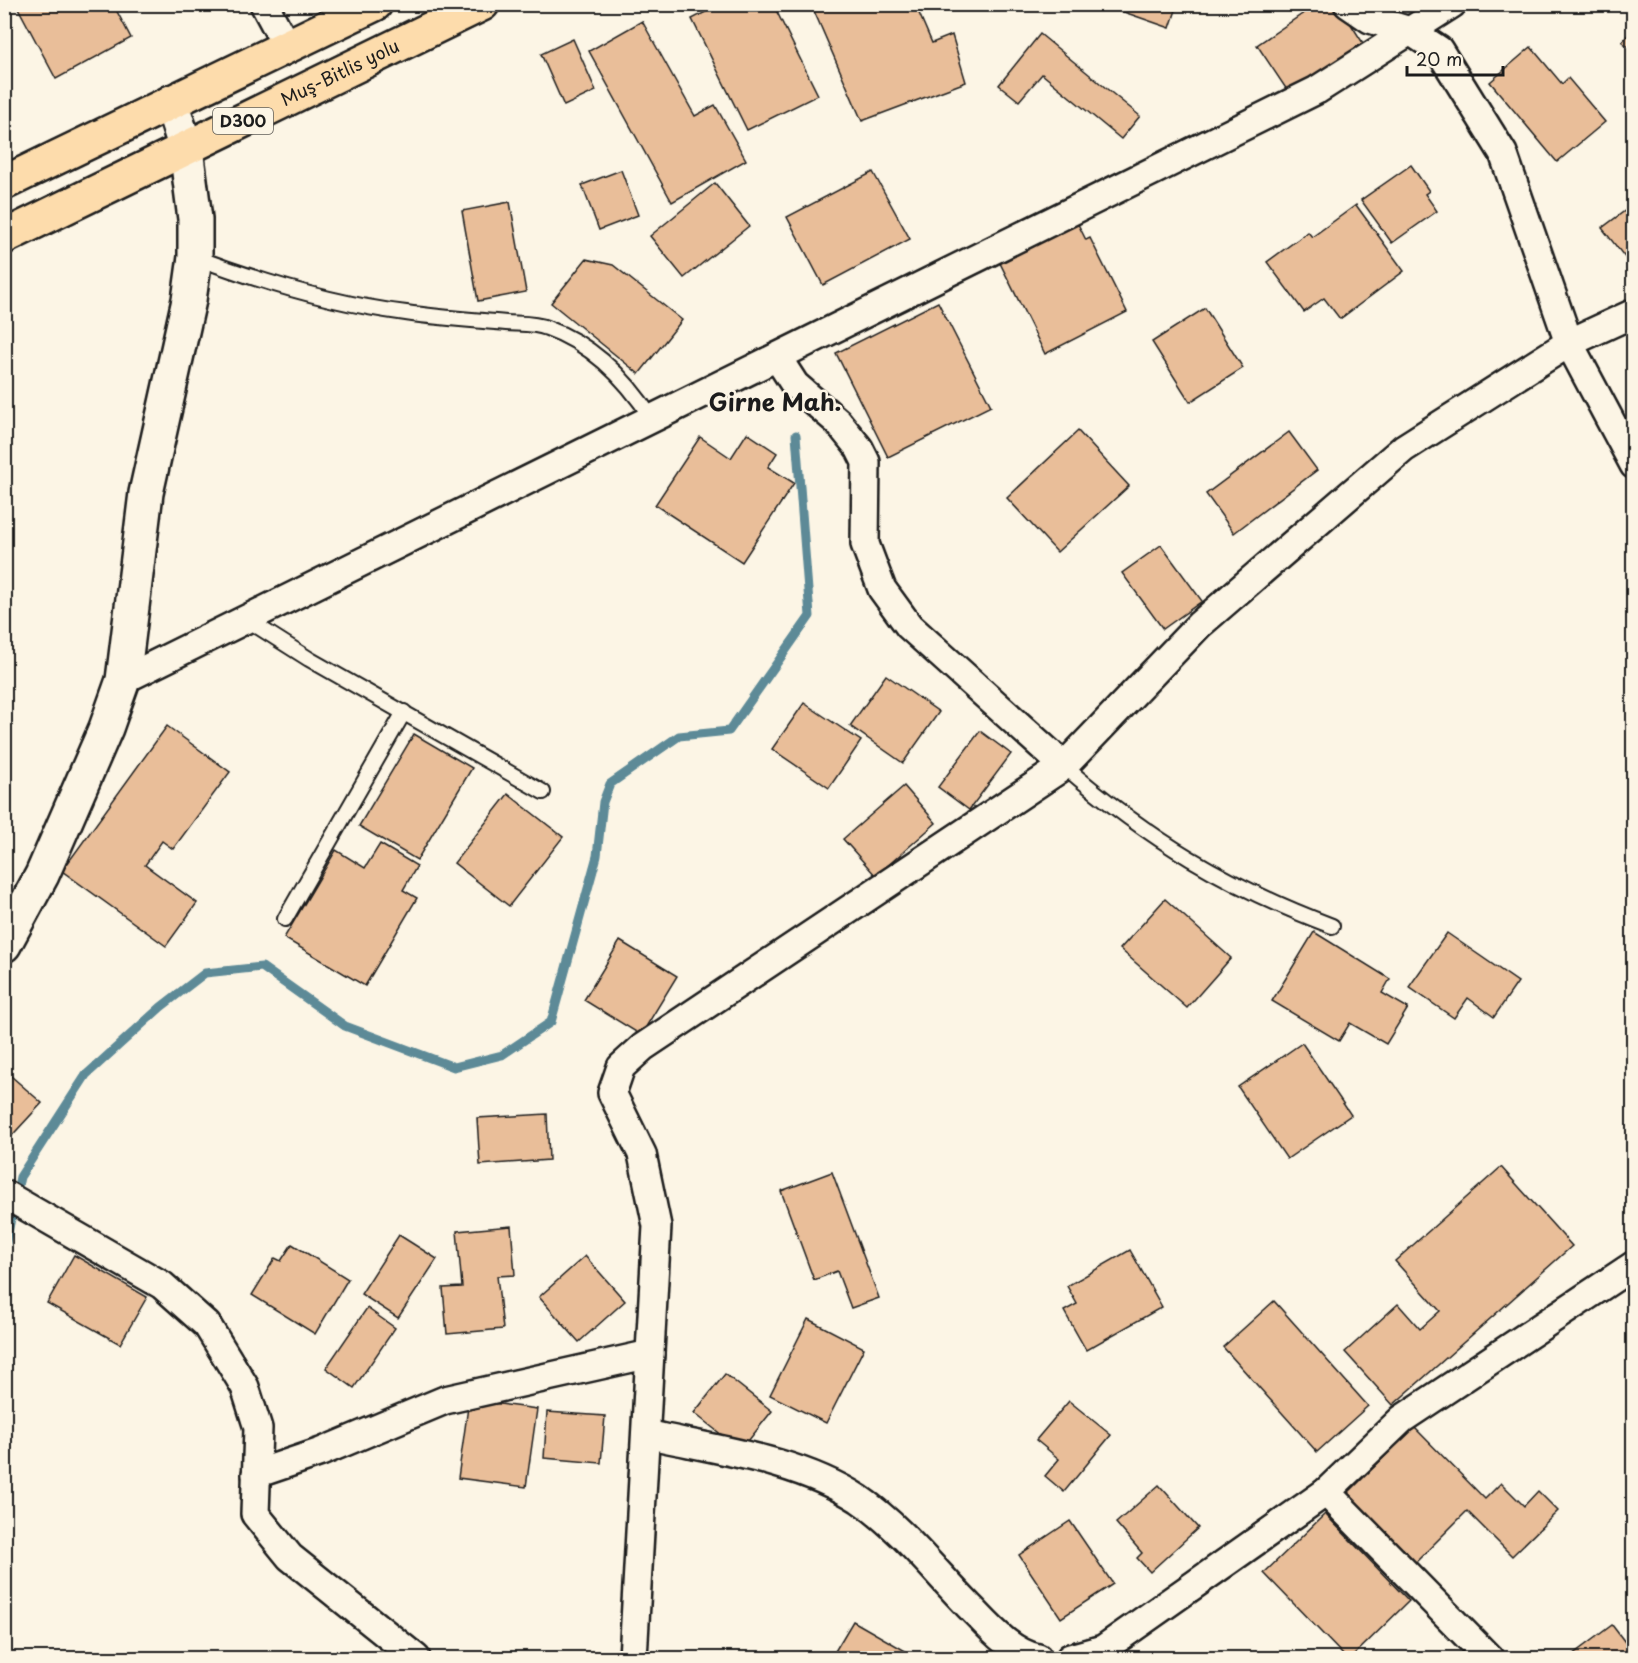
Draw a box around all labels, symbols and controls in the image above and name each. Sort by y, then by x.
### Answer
street label: Muş-Bitlis yolu [276,31,403,112]
scale bar [1407,39,1503,77]
text: 20 m [1416,45,1462,72]
road number: D300 [213,108,273,134]
district label: Girne Mah. [709,383,841,419]

